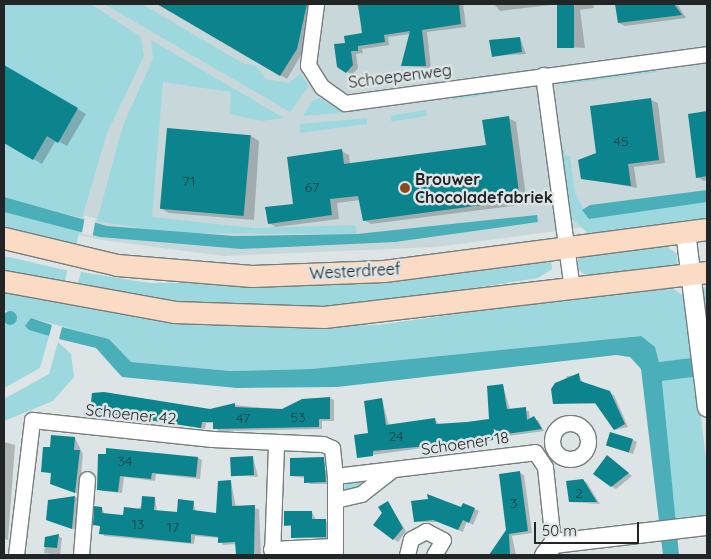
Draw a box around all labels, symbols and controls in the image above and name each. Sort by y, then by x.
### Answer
street label: Schoepenweg [347,60,453,92]
house number: 45 [613,133,629,149]
place label: Brouwer Chocoladefabriek [415,169,553,207]
house number: 71 [182,173,196,189]
house number: 67 [305,179,319,195]
marker: Brouwer Chocoladefabriek [399,182,411,194]
street label: Westerdreef [309,259,401,283]
street label: Schoener 42 [85,400,177,428]
house number: 53 [291,409,305,425]
house number: 47 [236,410,250,426]
street label: Schoener 18 [420,427,510,459]
house number: 24 [389,428,403,444]
house number: 34 [118,453,132,469]
house number: 2 [575,485,583,501]
house number: 3 [510,495,518,511]
scale bar [536,512,641,544]
house number: 13 [132,516,144,532]
house number: 17 [167,519,179,535]
text: 50 m [542,521,577,540]

